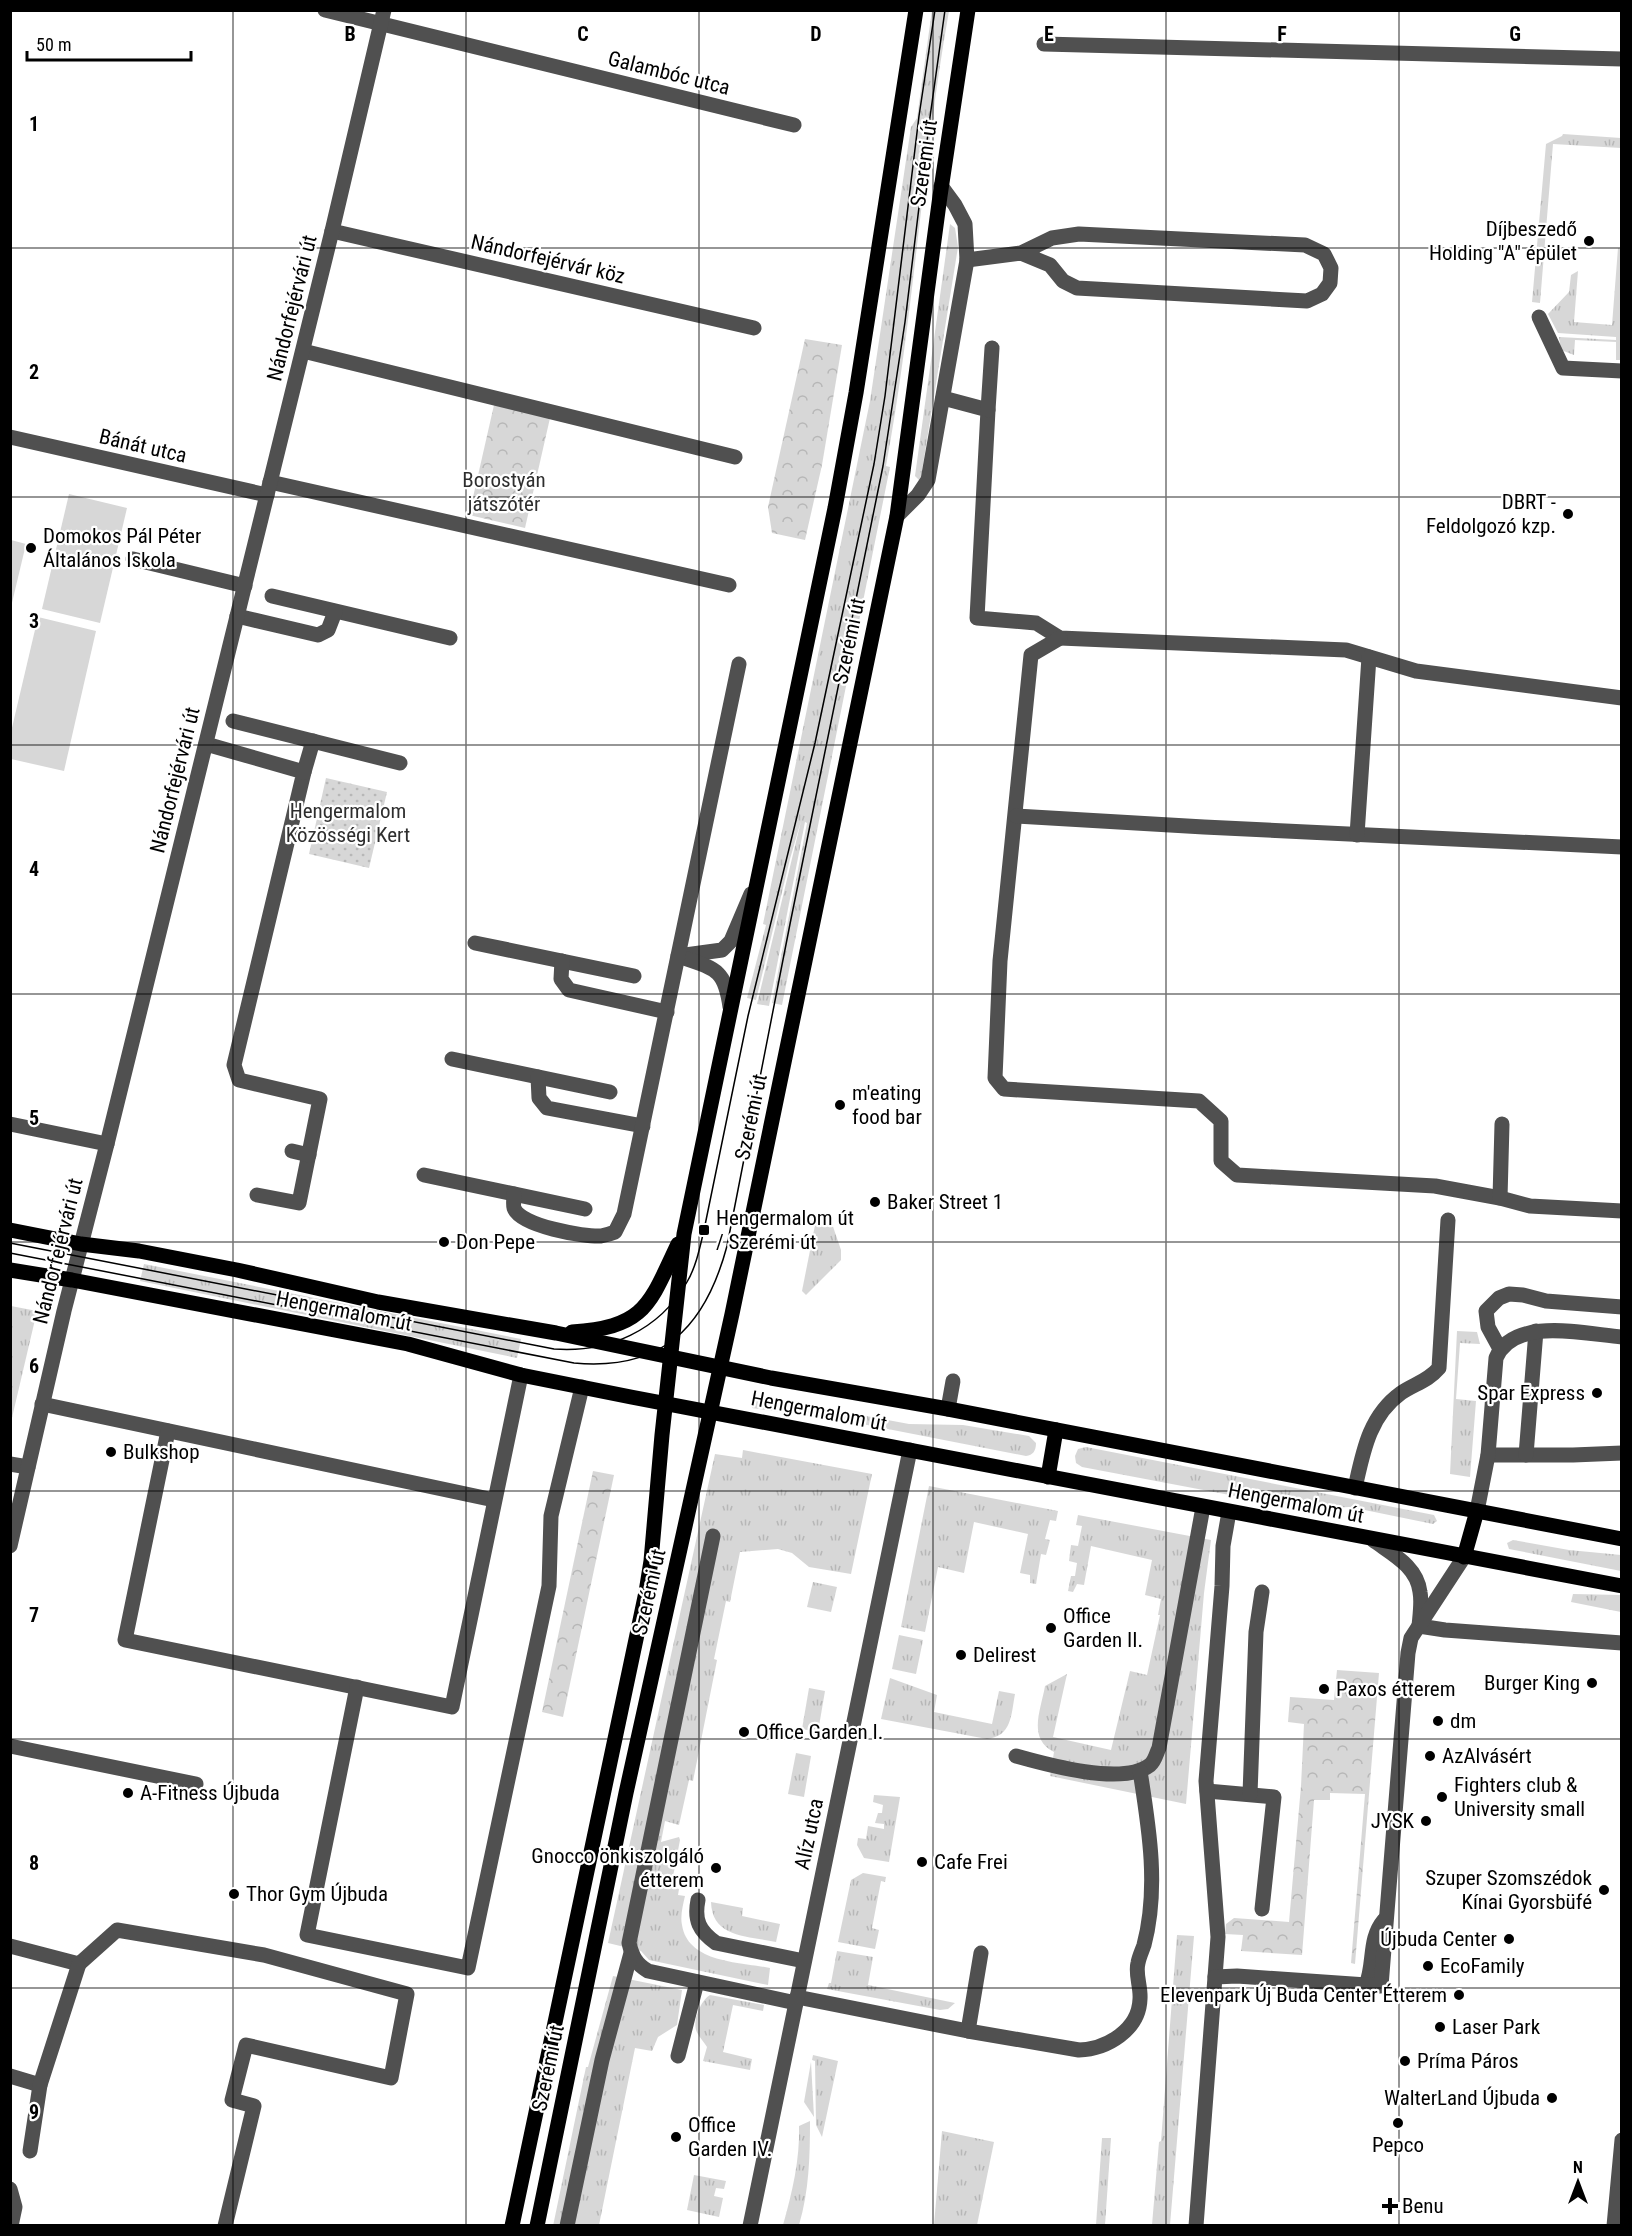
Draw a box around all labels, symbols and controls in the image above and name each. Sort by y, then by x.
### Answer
text: B [344,22,356,46]
text: C [577,22,589,46]
text: D [810,22,822,46]
text: E [1044,22,1054,46]
text: F [1277,22,1287,46]
text: G [1509,22,1521,46]
scale bar [27,24,190,62]
text: 50 m [36,34,71,55]
street label: Galambóc utca [606,46,732,100]
text: 1 [29,112,39,136]
street label: Szerémi út [906,118,942,208]
place label: Díjbeszedő Holding "A" épület [1429,217,1577,265]
street label: Nándorfejérvár köz [469,230,627,288]
street label: Nándorfejérvári út [262,233,322,383]
marker: Díjbeszedő Holding "A" épület [1582,234,1596,248]
text: 2 [29,360,39,384]
street label: Bánát utca [97,424,189,468]
park label: Borostyán játszótér [462,468,546,516]
place label: DBRT - Feldolgozó kzp. [1426,490,1556,538]
marker: DBRT - Feldolgozó kzp. [1561,507,1575,521]
place label: Domokos Pál Péter Általános Iskola [43,524,201,572]
marker: Domokos Pál Péter Általános Iskola [24,541,38,555]
street label: Szerémi út [828,596,870,686]
text: 3 [29,609,39,633]
street label: Nándorfejérvári út [145,705,205,855]
park label: Hengermalom Közösségi Kert [286,799,410,847]
text: 4 [29,857,39,881]
street label: Szerémi út [730,1072,772,1162]
place label: m'eating food bar [852,1081,922,1129]
marker: m'eating food bar [833,1098,847,1112]
text: 5 [29,1106,39,1130]
street label: Nándorfejérvári út [28,1176,88,1326]
place label: Baker Street 1 [887,1190,1003,1214]
marker: Baker Street 1 [868,1195,882,1209]
place label: Hengermalom út / Szerémi út [716,1206,854,1254]
marker: Hengermalom út / Szerémi út [697,1223,711,1237]
place label: Don Pepe [456,1230,535,1254]
marker: Don Pepe [437,1235,451,1249]
street label: Hengermalom út [274,1286,414,1336]
text: 6 [29,1354,39,1378]
place label: Spar Express [1477,1381,1585,1405]
street label: Hengermalom út [749,1386,889,1436]
marker: Spar Express [1590,1386,1604,1400]
place label: Bulkshop [123,1440,200,1464]
marker: Bulkshop [104,1445,118,1459]
street label: Hengermalom út [1226,1478,1366,1528]
street label: Szerémi út [627,1547,671,1637]
text: 7 [29,1603,39,1627]
place label: Office Garden II. [1063,1604,1143,1652]
marker: Office Garden II. [1044,1621,1058,1635]
place label: Delirest [973,1643,1036,1667]
marker: Delirest [954,1648,968,1662]
place label: Burger King [1484,1671,1580,1695]
marker: Burger King [1585,1676,1599,1690]
place label: Paxos étterem [1336,1677,1456,1701]
marker: Paxos étterem [1317,1682,1331,1696]
place label: dm [1450,1709,1476,1733]
marker: dm [1431,1714,1445,1728]
place label: Office Garden I. [756,1720,883,1744]
marker: Office Garden I. [737,1725,751,1739]
place label: AzAlvásért [1442,1744,1532,1768]
marker: AzAlvásért [1423,1749,1437,1763]
place label: Fighters club & University small [1454,1773,1585,1821]
place label: A-Fitness Újbuda [140,1781,280,1805]
marker: A-Fitness Újbuda [121,1786,135,1800]
marker: Fighters club & University small [1435,1790,1449,1804]
street label: Alíz utca [790,1796,828,1872]
place label: JYSK [1371,1809,1415,1833]
marker: JYSK [1419,1814,1433,1828]
place label: Gnocco önkiszolgáló étterem [531,1844,704,1892]
place label: Cafe Frei [934,1850,1008,1874]
text: 8 [29,1851,39,1875]
marker: Cafe Frei [915,1855,929,1869]
marker: Gnocco önkiszolgáló étterem [709,1861,723,1875]
place label: Szuper Szomszédok Kínai Gyorsbüfé [1425,1866,1593,1914]
place label: Thor Gym Újbuda [246,1882,388,1906]
marker: Szuper Szomszédok Kínai Gyorsbüfé [1597,1883,1611,1897]
marker: Thor Gym Újbuda [227,1887,241,1901]
place label: Újbuda Center [1380,1927,1497,1951]
marker: Újbuda Center [1502,1932,1516,1946]
place label: EcoFamily [1440,1954,1525,1978]
marker: EcoFamily [1421,1959,1435,1973]
place label: Elevenpark Új Buda Center Étterem [1160,1983,1447,2007]
marker: Elevenpark Új Buda Center Étterem [1452,1988,1466,2002]
place label: Laser Park [1452,2015,1541,2039]
marker: Laser Park [1433,2020,1447,2034]
street label: Szerémi út [527,2023,569,2113]
place label: Príma Páros [1417,2049,1519,2073]
marker: Príma Páros [1398,2054,1412,2068]
place label: WalterLand Újbuda [1384,2086,1540,2110]
marker: WalterLand Újbuda [1545,2091,1559,2105]
text: 9 [29,2100,39,2124]
place label: Office Garden IV. [688,2113,772,2161]
marker: Pepco [1391,2116,1405,2130]
marker: Office Garden IV. [669,2130,683,2144]
place label: Pepco [1372,2133,1424,2157]
north arrow [1548,2152,1608,2212]
text: N [1573,2158,1583,2177]
place label: Benu [1402,2194,1444,2218]
marker: Benu [1383,2199,1397,2213]

